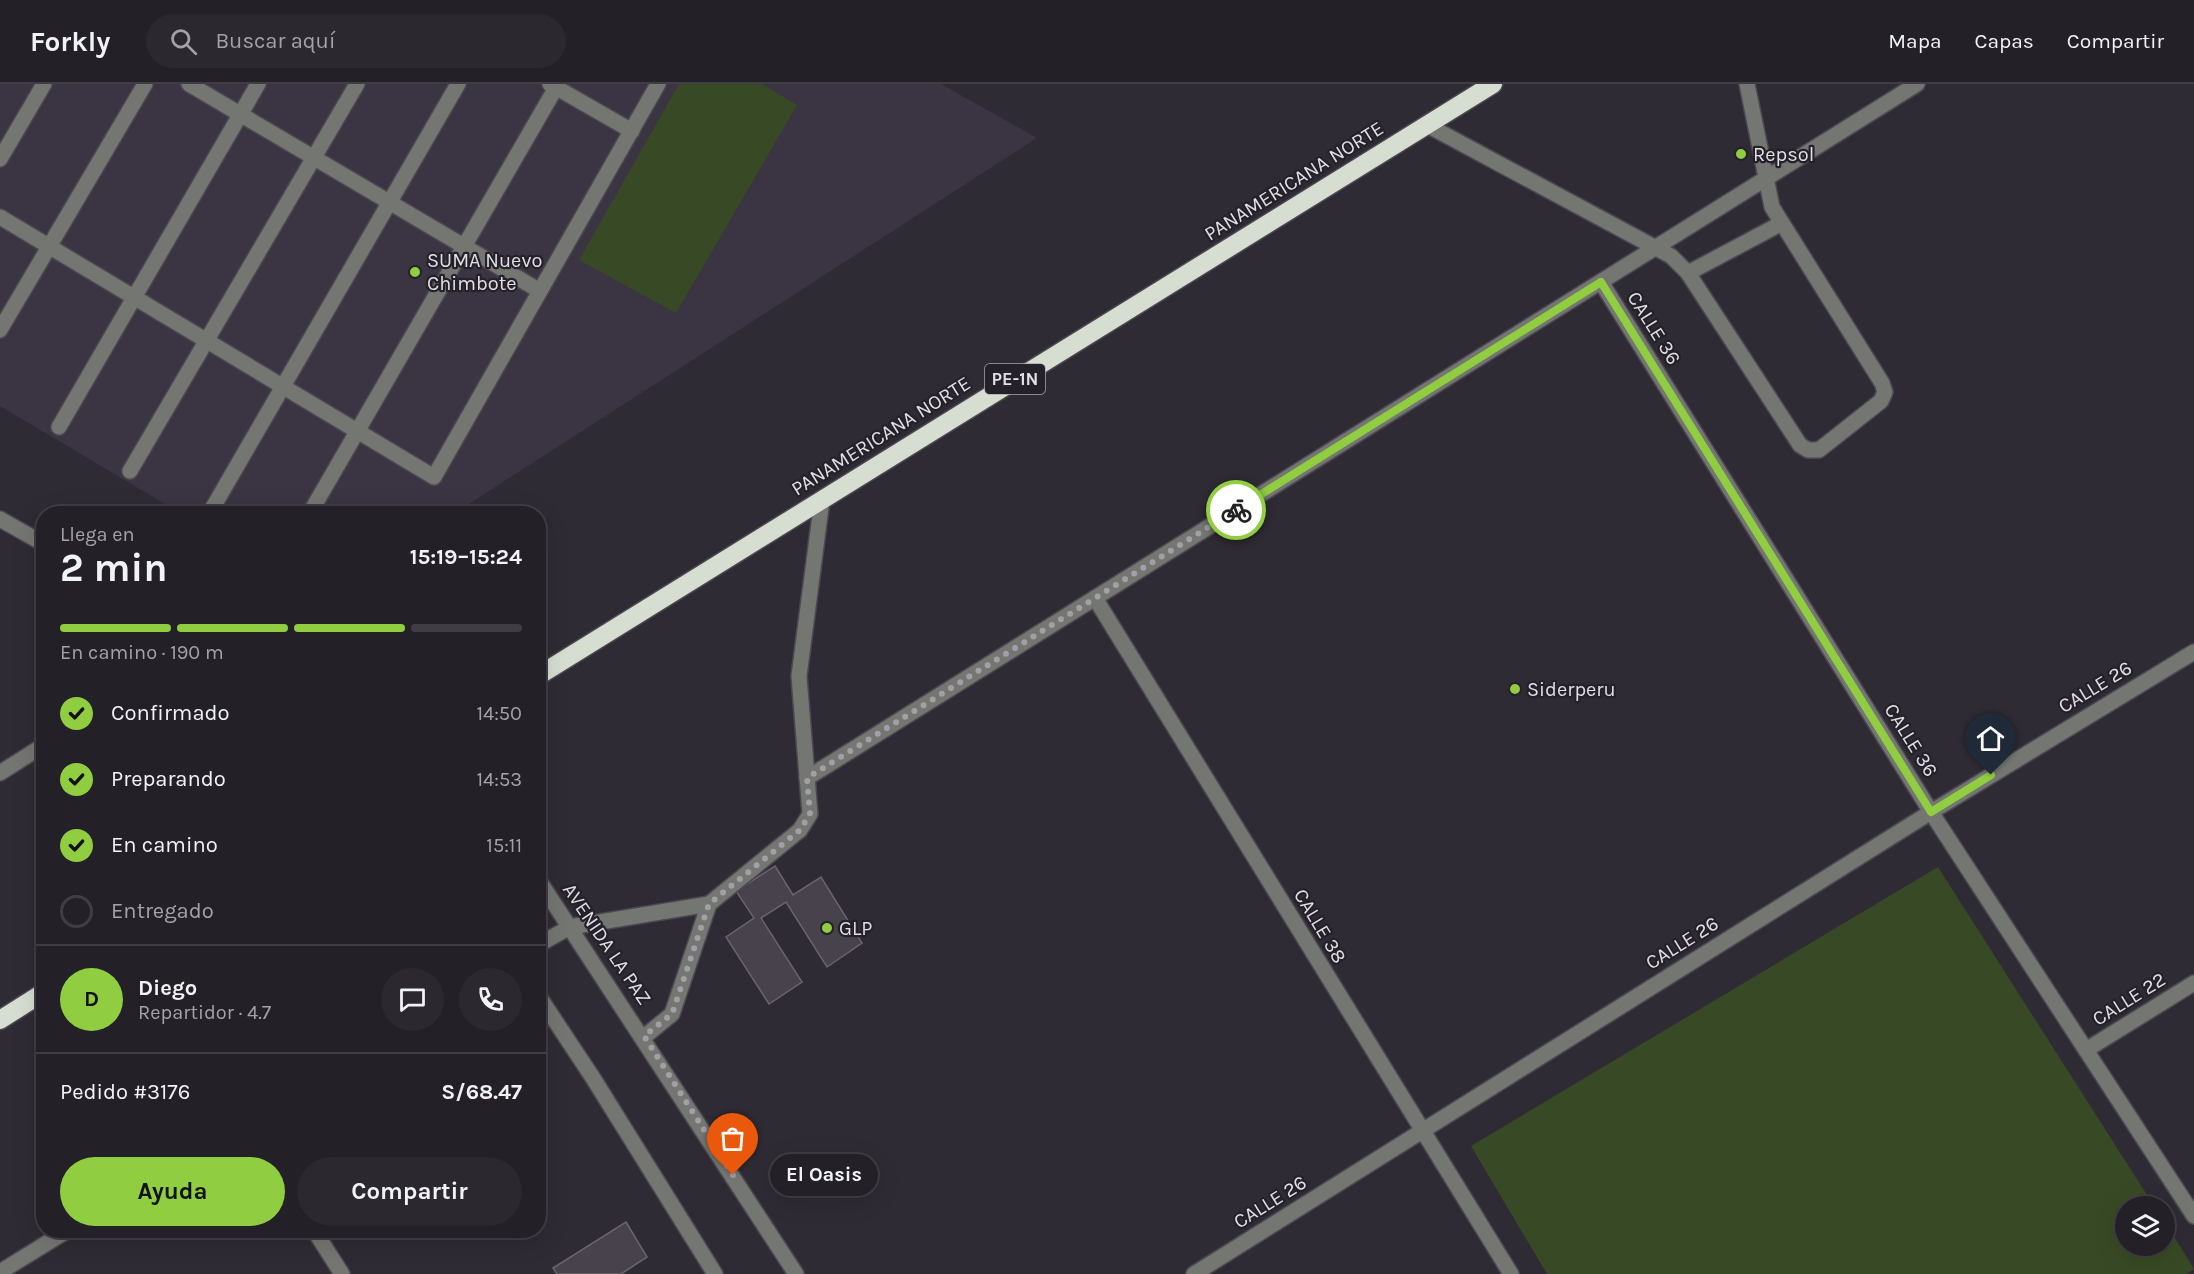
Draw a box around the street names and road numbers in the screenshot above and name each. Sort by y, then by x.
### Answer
street label: PANAMERICANA NORTE [1200,116,1388,246]
street label: CALLE 36 [1623,287,1685,369]
road number: PE-1N [985,364,1045,394]
street label: PANAMERICANA NORTE [787,371,975,501]
street label: CALLE 26 [2054,656,2136,718]
street label: CALLE 36 [1880,699,1942,781]
street label: AVENIDA LA PAZ [558,879,656,1009]
street label: CALLE 38 [1289,885,1351,967]
street label: CALLE 26 [1641,912,1723,974]
street label: CALLE 22 [2088,968,2170,1030]
street label: CALLE 26 [1229,1171,1311,1233]

